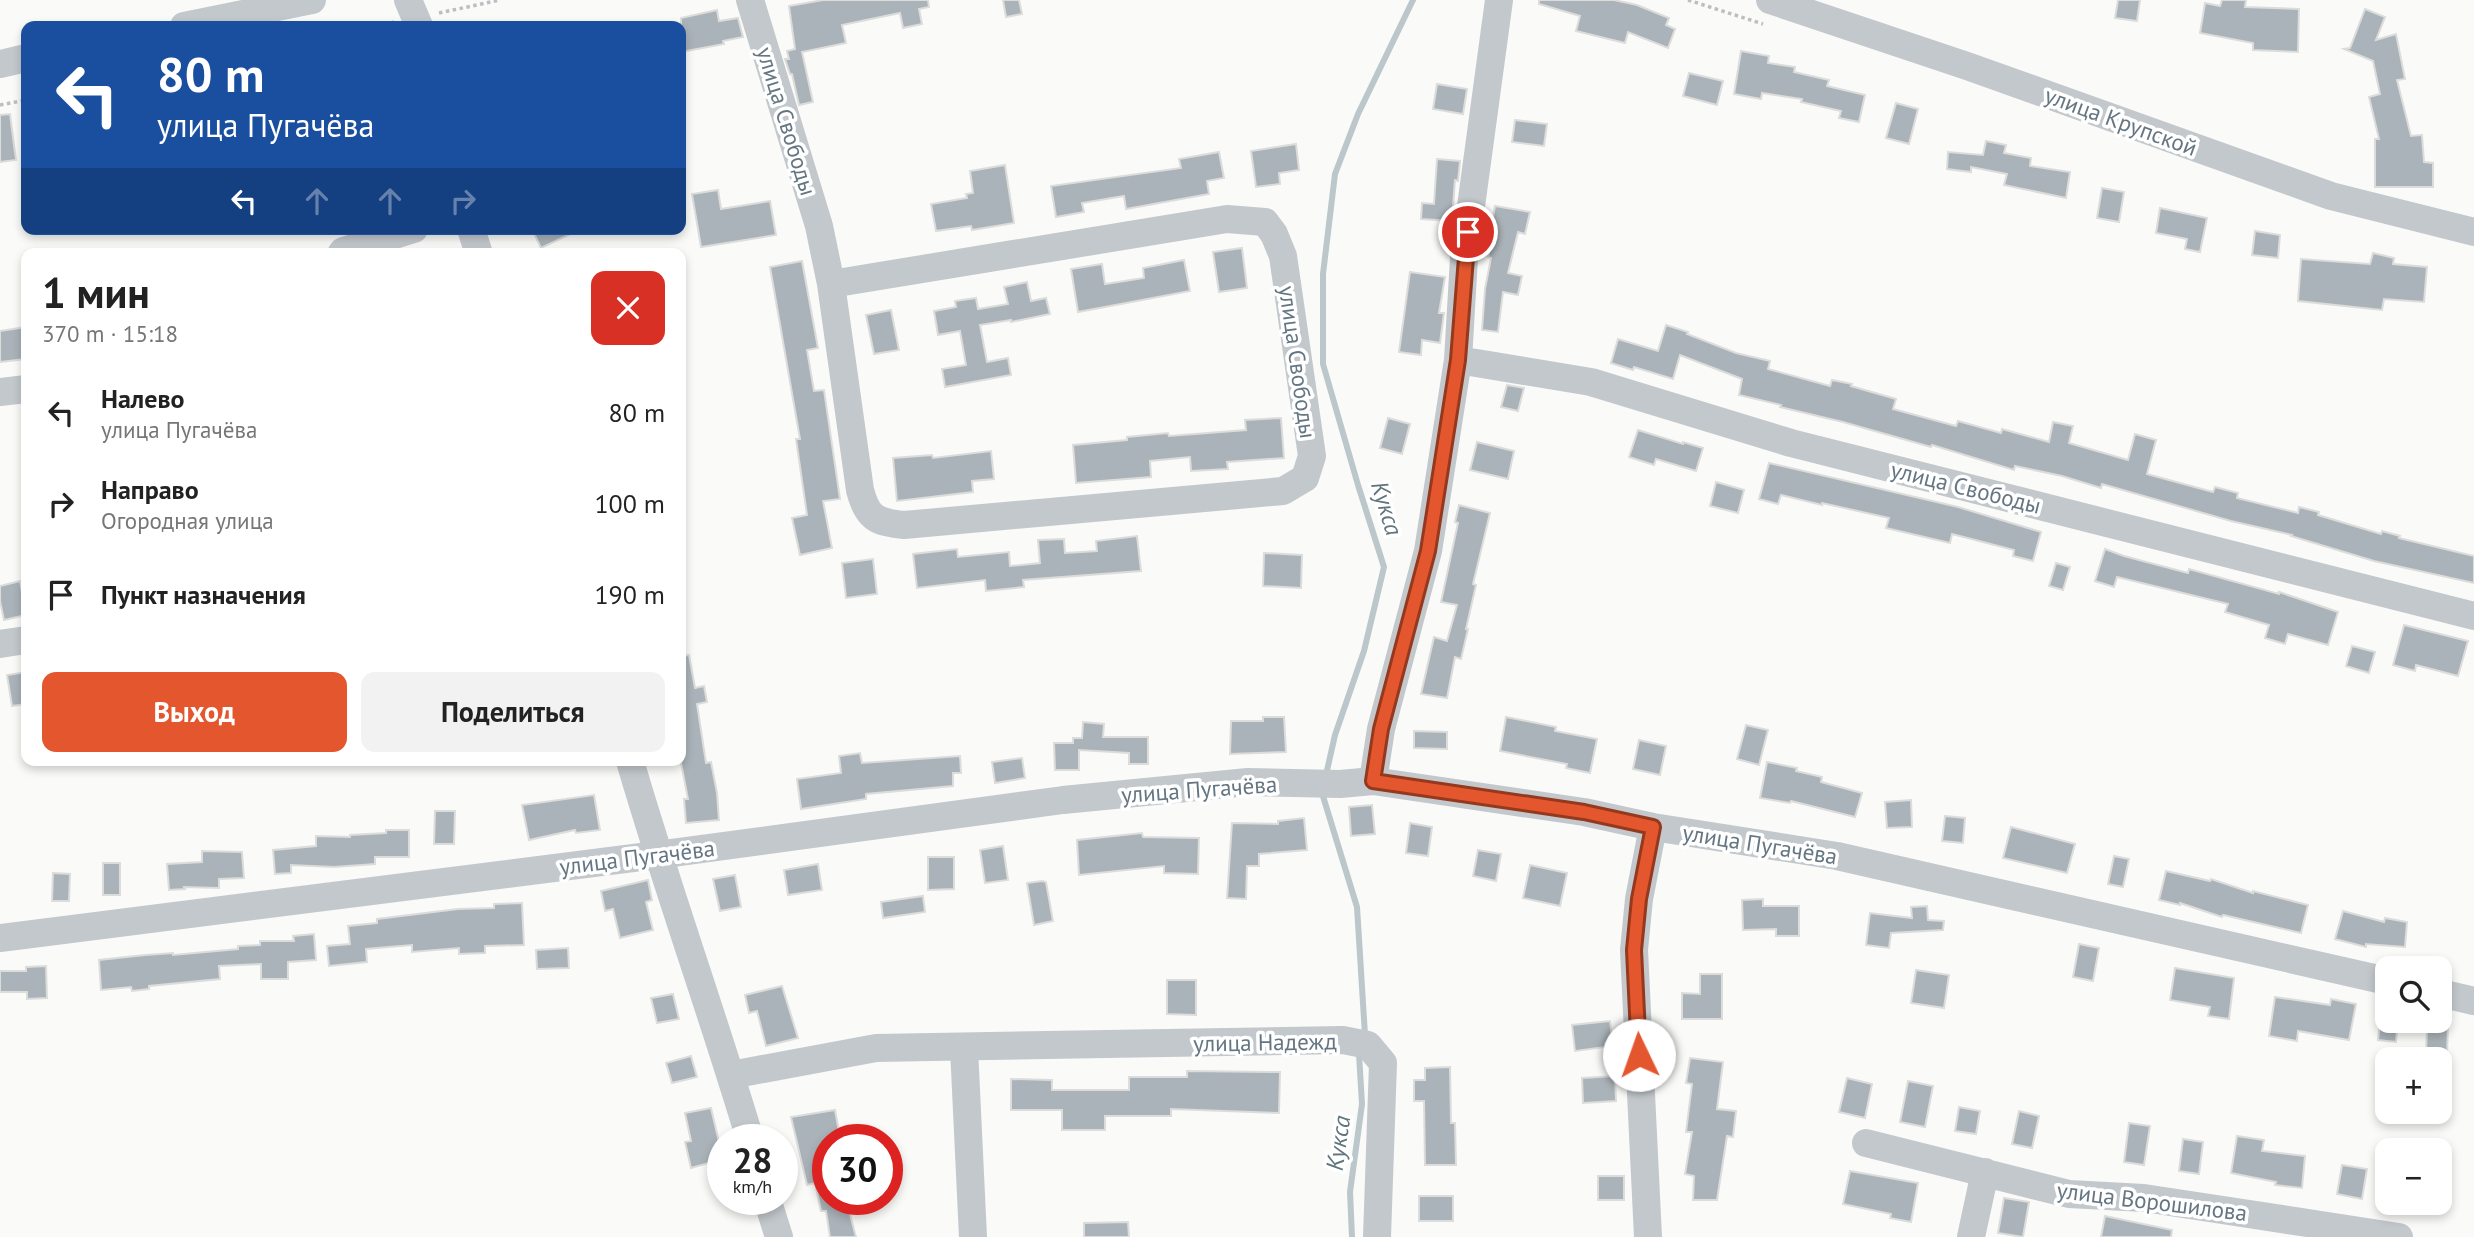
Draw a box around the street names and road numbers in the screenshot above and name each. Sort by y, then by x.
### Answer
street label: улица Свободы [751,43,823,199]
street label: улица Крупской [2041,80,2201,162]
street label: улица Свободы [1273,284,1323,440]
street label: улица Свободы [1888,454,2044,520]
street label: улица Пугачёва [1120,769,1278,809]
street label: улица Пугачёва [1681,817,1839,871]
street label: улица Пугачёва [558,833,716,881]
street label: улица Надежд [1193,1026,1337,1058]
street label: улица Ворошилова [2055,1175,2249,1227]

